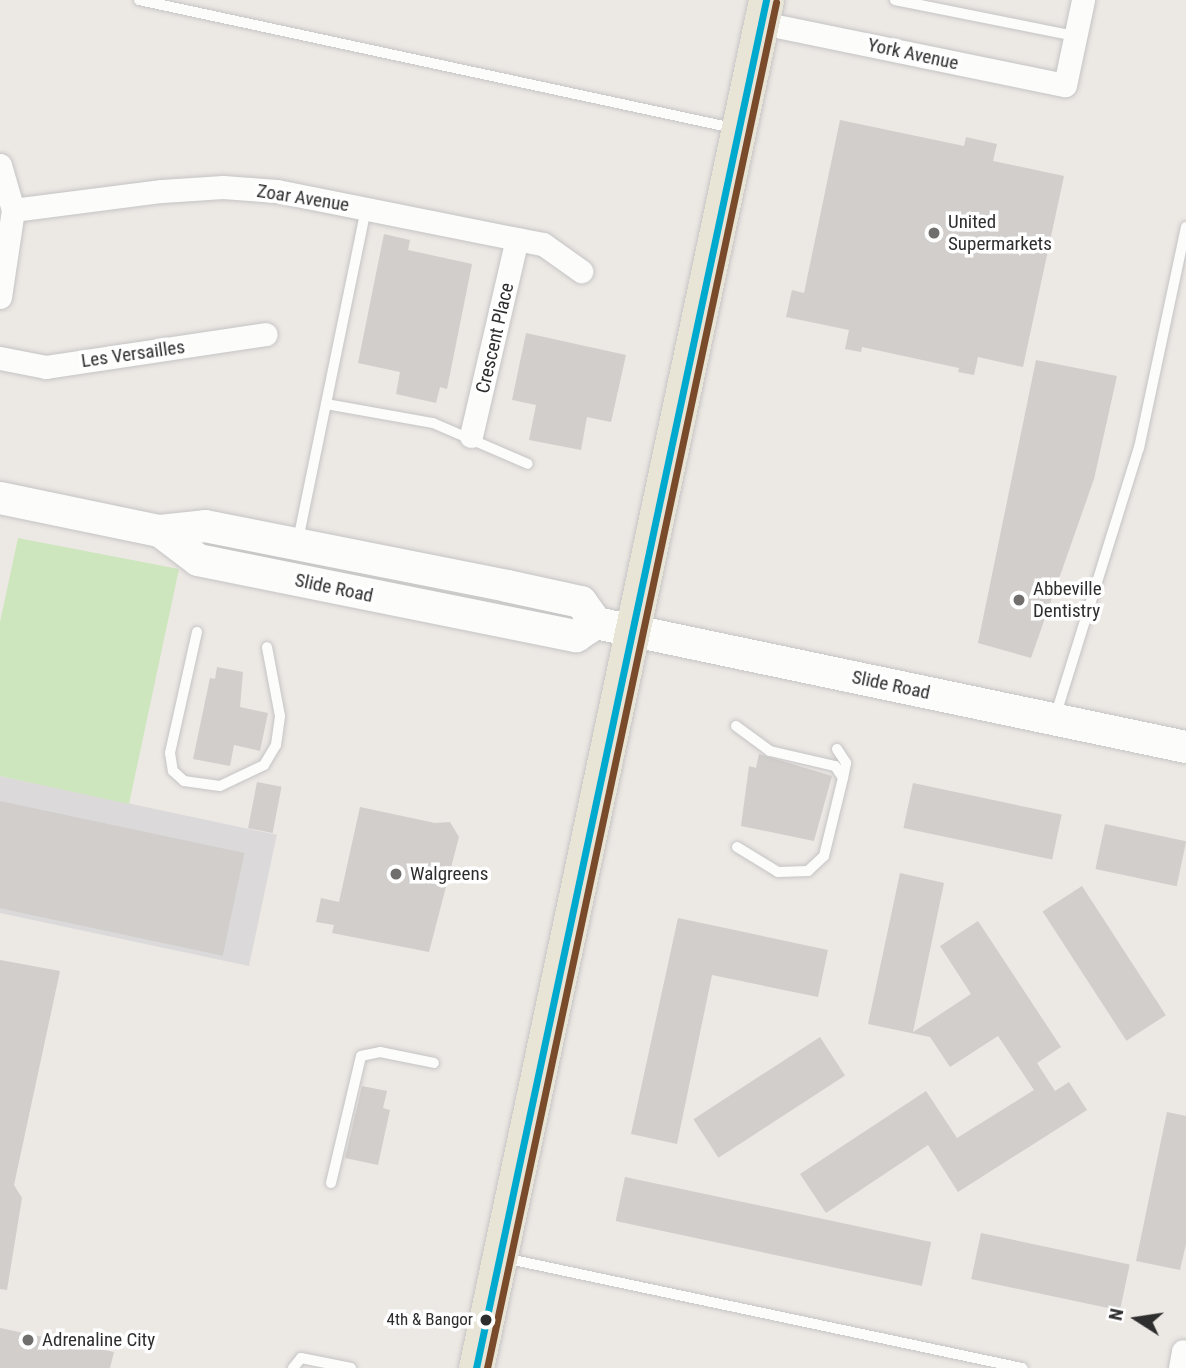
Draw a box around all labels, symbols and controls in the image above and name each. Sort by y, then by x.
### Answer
street label: York Avenue [865,33,961,75]
street label: Zoar Avenue [255,179,351,217]
place label: United Supermarkets [948,211,1052,255]
marker: United Supermarkets [926,225,942,241]
street label: Crescent Place [471,281,519,395]
street label: Les Versailles [80,335,186,373]
street label: Slide Road [293,569,375,607]
place label: Abbeville Dentistry [1033,578,1102,622]
marker: Abbeville Dentistry [1011,592,1027,608]
street label: Slide Road [850,666,932,704]
place label: Walgreens [410,863,488,885]
marker: Walgreens [388,866,404,882]
north arrow [1102,1284,1172,1354]
text: N [1104,1306,1128,1323]
place label: 4th & Bangor [387,1310,473,1330]
marker: 4th & Bangor [479,1313,493,1327]
place label: Adrenaline City [42,1329,155,1351]
marker: Adrenaline City [20,1332,36,1348]

